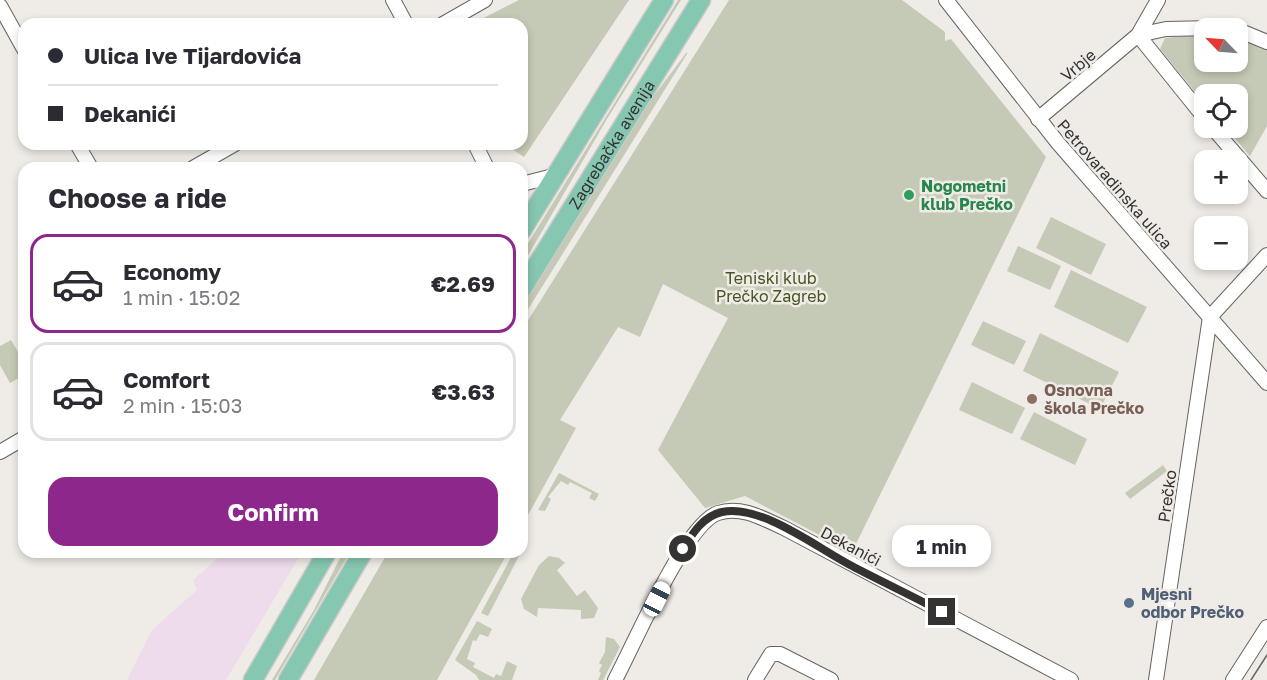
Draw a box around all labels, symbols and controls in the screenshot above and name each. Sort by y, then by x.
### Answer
north arrow [1194,18,1248,72]
map controls [1194,18,1248,270]
text: Ulica Ive Tijardovića [84,42,301,69]
street label: Vrbje [1056,45,1100,85]
street label: Zagrebačka avenija [564,76,659,212]
button: locate [1194,84,1248,138]
text: Dekanići [84,100,176,127]
street label: Petrovaradinska ulica [1053,115,1177,253]
button: + [1194,150,1248,204]
place label: Nogometni klub Prečko [921,176,1013,214]
text: Choose a ride [48,182,227,214]
marker: Nogometni klub Prečko [902,188,916,202]
button: − [1194,216,1248,270]
icon: car [51,257,105,311]
text: Economy [123,258,221,285]
park label: Teniski klub Prečko Zagreb [716,268,826,306]
text: €2.69 [431,270,495,297]
text: 1 min · 15:02 [123,285,240,309]
icon: car [51,365,105,419]
text: Comfort [123,366,210,393]
text: €3.63 [432,378,495,405]
place label: Osnovna škola Prečko [1044,380,1144,418]
marker: Osnovna škola Prečko [1025,392,1039,406]
text: 2 min · 15:03 [123,393,242,417]
street label: Prečko [1153,468,1181,524]
button: Confirm [48,477,498,546]
street label: Dekanići [817,522,885,570]
callout: 1 min [892,525,992,567]
text: 1 min [916,534,967,558]
route start [669,535,696,562]
car [641,579,673,619]
place label: Mjesni odbor Prečko [1141,584,1244,622]
marker: Mjesni odbor Prečko [1122,596,1136,610]
route end [928,598,955,625]

